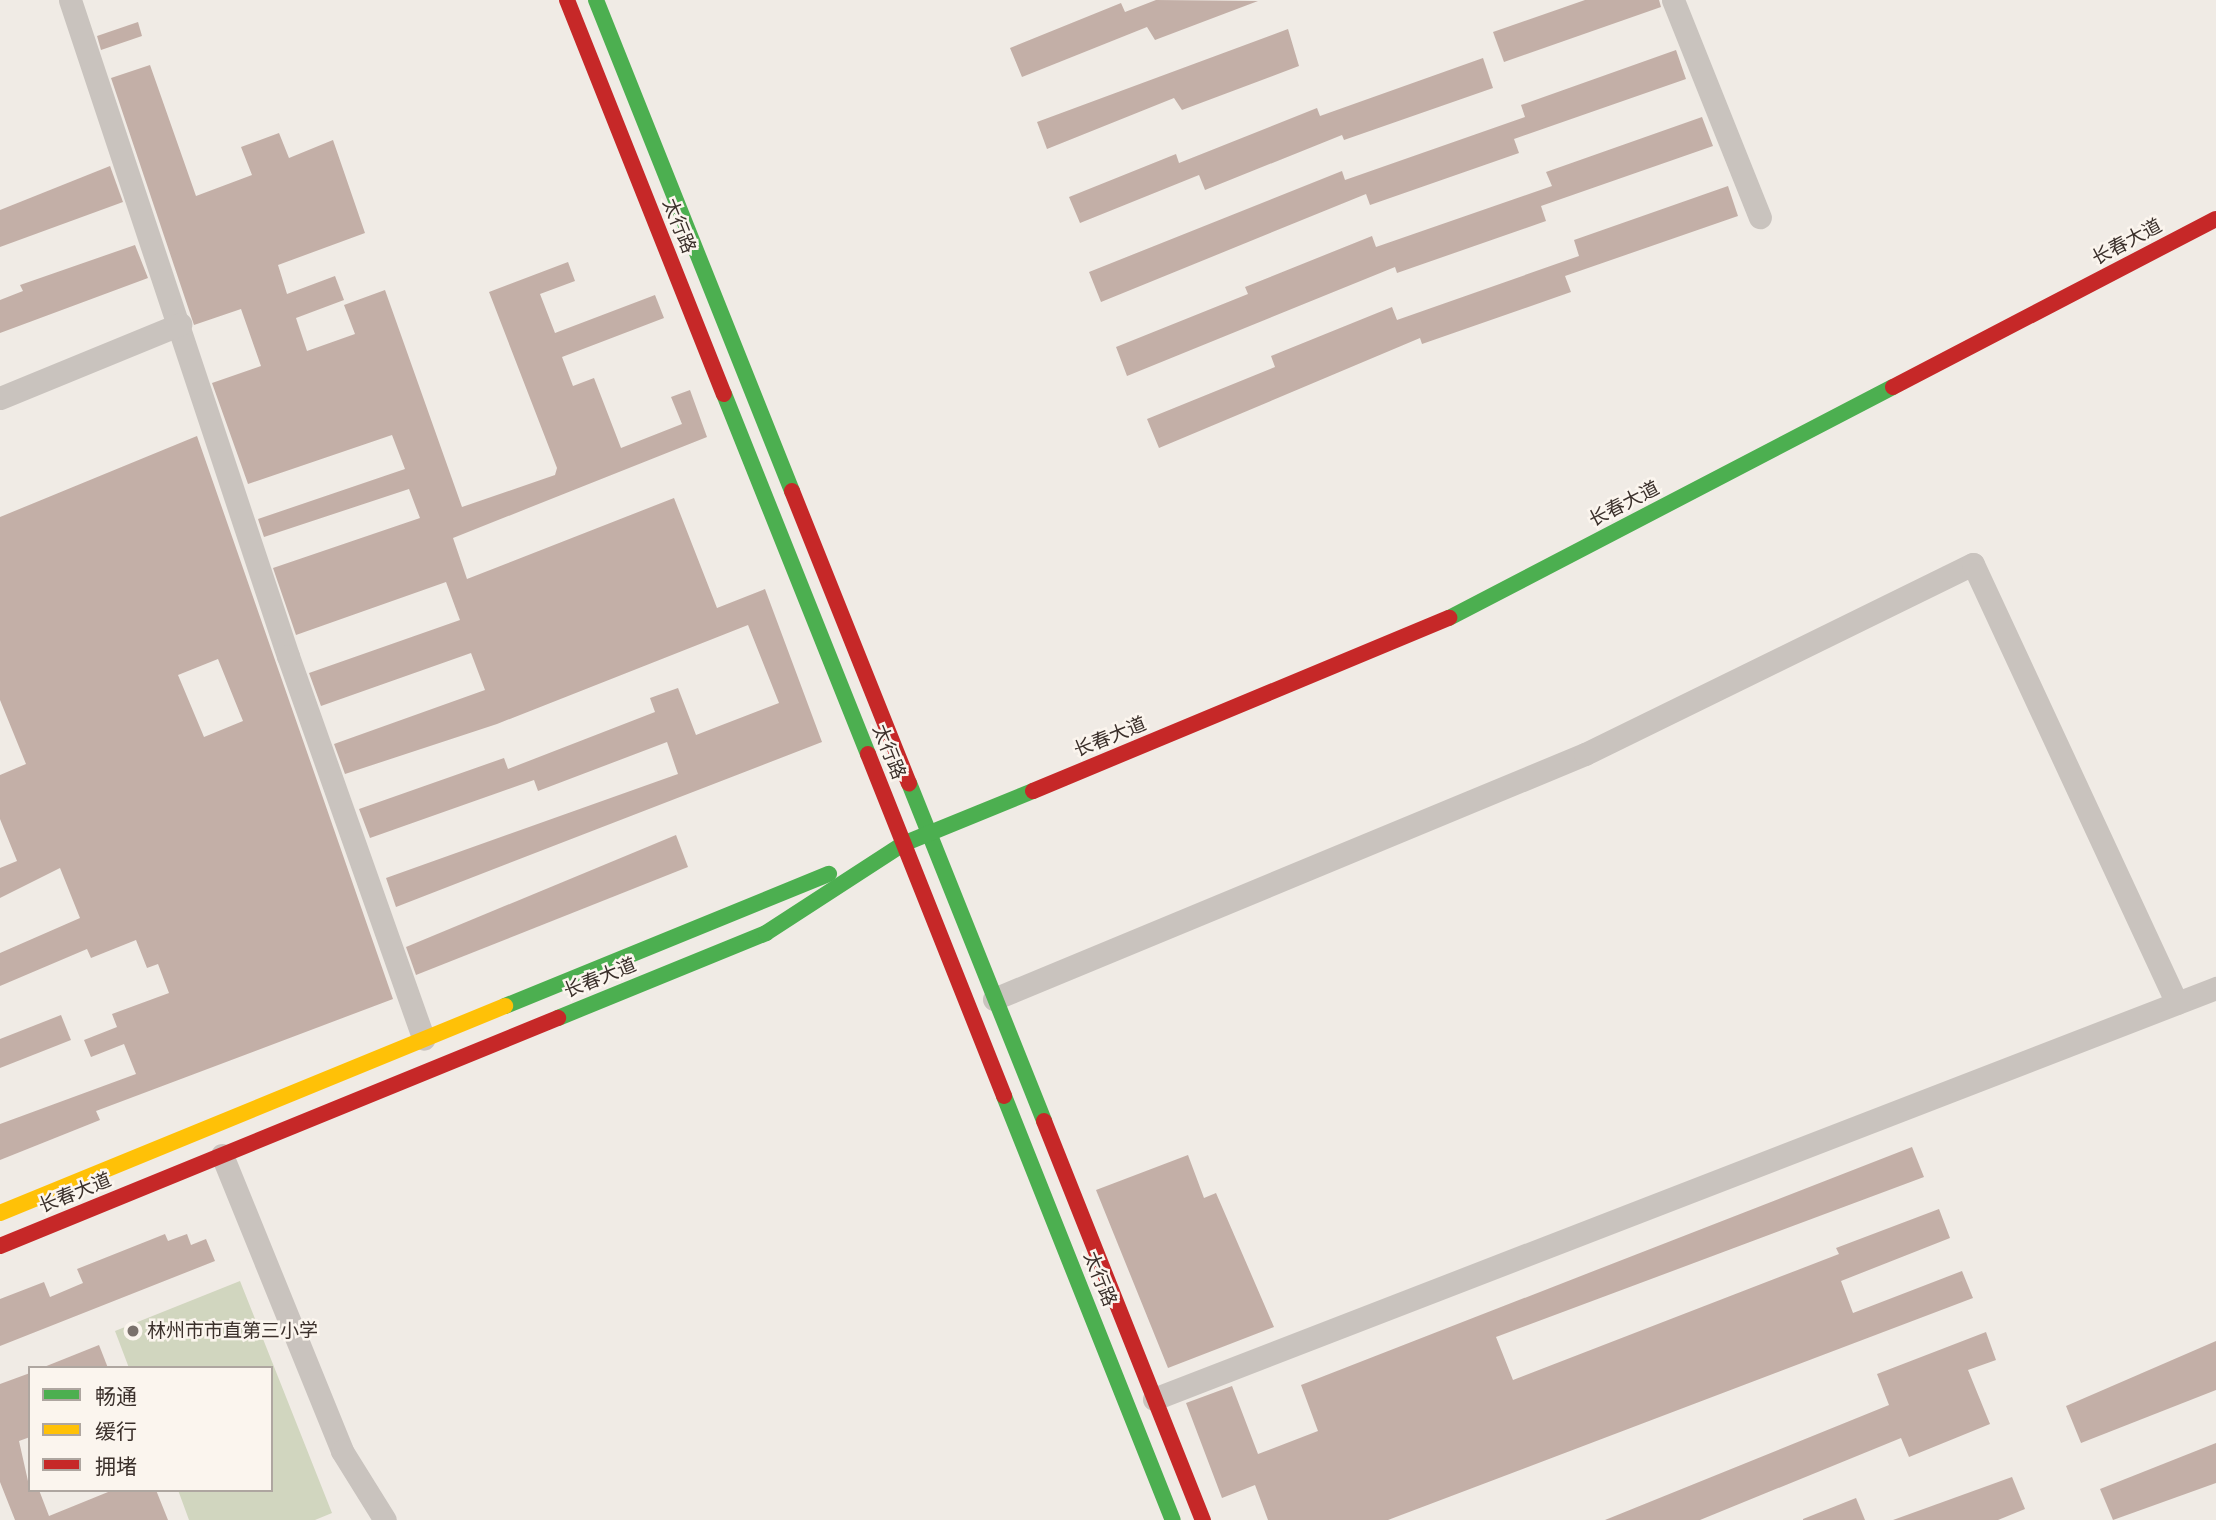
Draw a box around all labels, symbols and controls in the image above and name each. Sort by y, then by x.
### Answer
street label: 太行路 [658,195,700,257]
street label: 长春大道 [2088,214,2166,270]
street label: 长春大道 [1585,477,1663,531]
street label: 长春大道 [1070,712,1150,762]
street label: 太行路 [868,721,910,783]
street label: 长春大道 [560,953,640,1003]
street label: 长春大道 [35,1168,115,1218]
street label: 太行路 [1079,1248,1121,1310]
place label: 林州市市直第三小学 [147,1320,318,1342]
marker: 林州市市直第三小学 [125,1323,141,1339]
legend [28,1366,273,1492]
text: 畅通 [95,1384,137,1409]
text: 缓行 [95,1419,137,1444]
text: 拥堵 [95,1454,137,1479]

